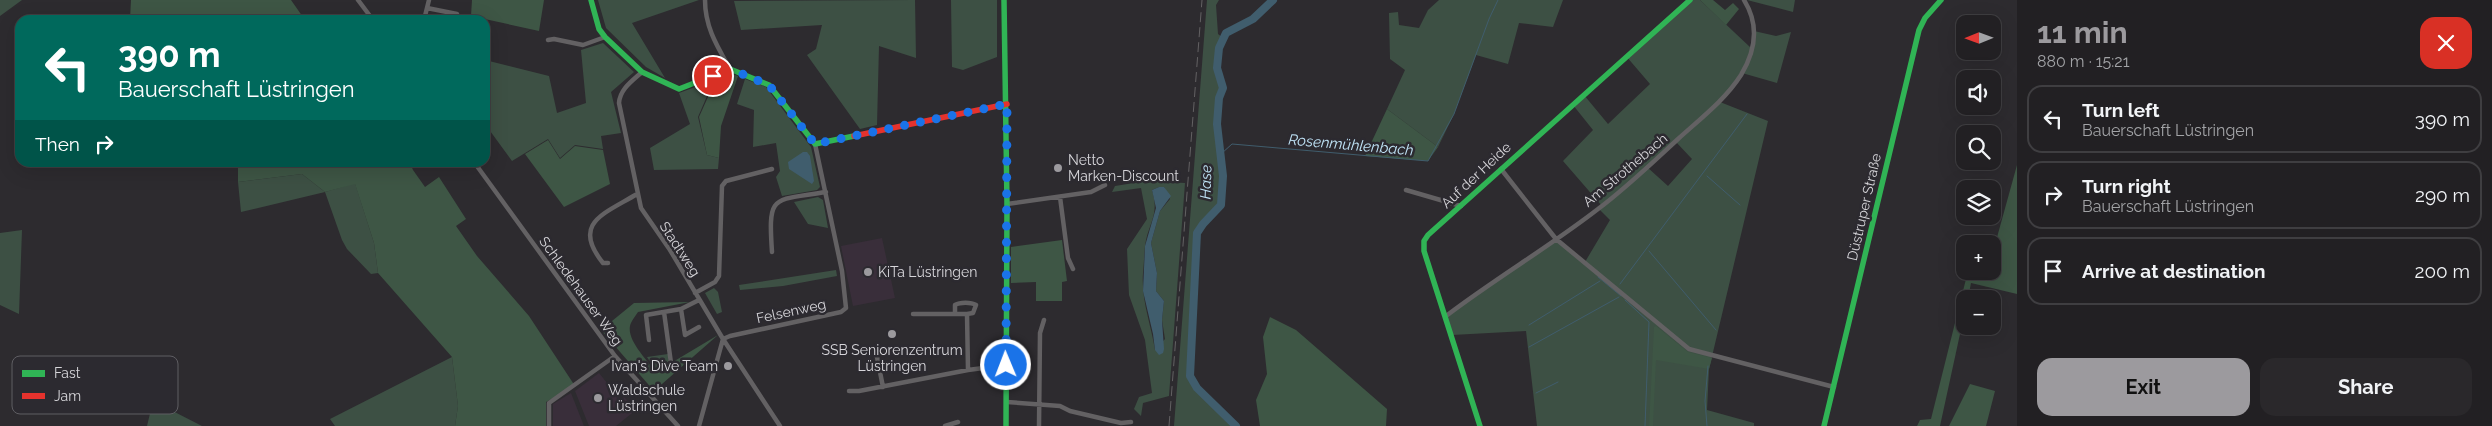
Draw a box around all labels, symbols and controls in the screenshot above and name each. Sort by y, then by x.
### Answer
north arrow [1956,15,2001,60]
map controls [1956,15,2001,335]
text: 11 min [2037,15,2128,50]
button: close [2420,17,2472,69]
text: 390 m [118,34,221,75]
icon: left [35,35,100,100]
text: 880 m · 15:21 [2037,52,2130,71]
pin [692,55,734,97]
icon: arrive [699,62,727,90]
button: sound [1956,70,2001,115]
text: Bauerschaft Lüstringen [118,76,355,102]
text: Turn left [2082,99,2159,121]
icon: left [2039,105,2067,133]
text: 390 m [2415,108,2470,130]
text: Bauerschaft Lüstringen [2082,121,2254,140]
button: search [1956,125,2001,170]
icon: right [90,130,118,158]
street label: Am Strothebach [1580,130,1670,210]
water label: Rosenmühlenbach [1288,131,1414,159]
text: Then [35,133,80,155]
street label: Auf der Heide [1438,139,1514,211]
place label: Netto Marken-Discount [1068,152,1179,184]
street label: Düstruper Straße [1844,152,1884,262]
marker: Netto Marken-Discount [1052,162,1064,174]
water label: Hase [1196,164,1216,200]
text: Turn right [2082,175,2171,197]
button: layers [1956,180,2001,225]
icon: right [2039,181,2067,209]
text: 290 m [2415,184,2470,206]
text: Bauerschaft Lüstringen [2082,197,2254,216]
street label: Stadtweg [656,219,704,279]
street label: Schledehauser Weg [536,233,626,349]
button: + [1956,235,2001,280]
icon: arrive [2039,257,2067,285]
text: Arrive at destination [2082,260,2266,282]
text: 200 m [2415,260,2470,282]
place label: KiTa Lüstringen [878,264,977,280]
marker: KiTa Lüstringen [862,266,874,278]
button: − [1956,290,2001,335]
street label: Felsenweg [755,296,827,326]
marker: SSB Seniorenzentrum Lüstringen [886,328,898,340]
position arrow [979,338,1031,390]
place label: SSB Seniorenzentrum Lüstringen [821,342,963,374]
legend [12,356,178,414]
place label: Ivan's Dive Team [611,358,718,374]
button: Exit [2037,358,2250,416]
button: Share [2260,358,2472,416]
marker: Ivan's Dive Team [722,360,734,372]
text: Fast [54,365,81,381]
place label: Waldschule Lüstringen [608,382,685,414]
text: Jam [54,388,81,404]
marker: Waldschule Lüstringen [592,392,604,404]

